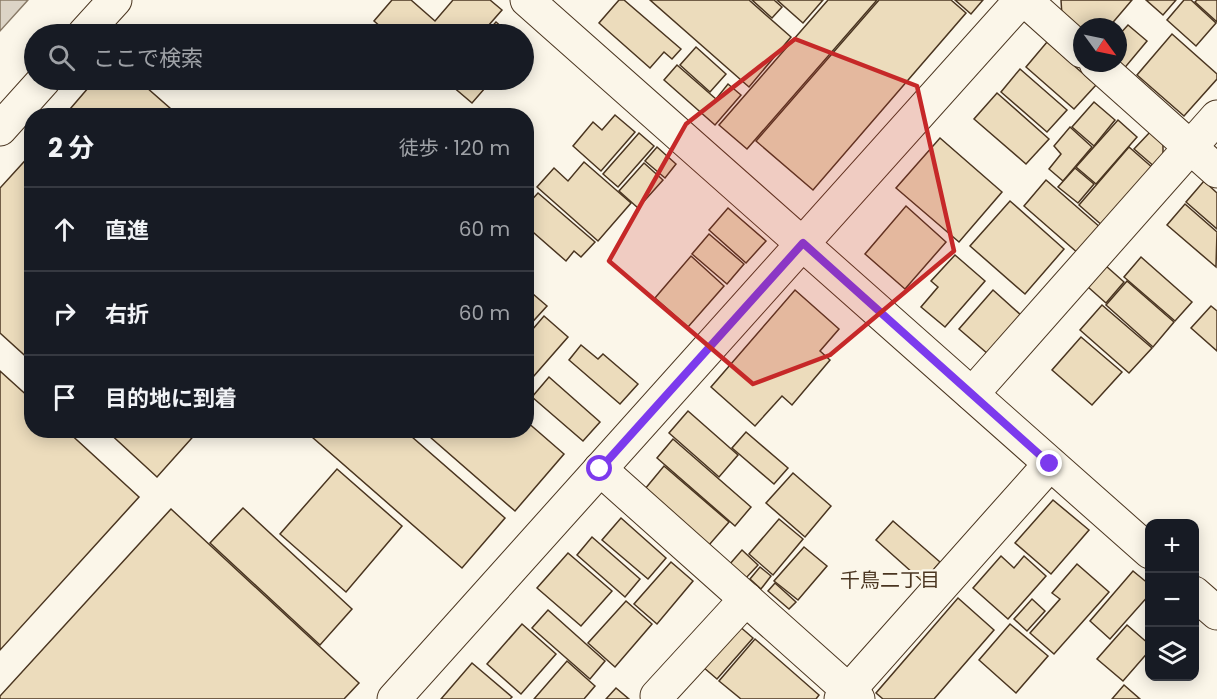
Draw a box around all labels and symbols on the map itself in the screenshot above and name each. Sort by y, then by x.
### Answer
north arrow [1073,18,1127,72]
route end [1036,450,1062,476]
route start [586,455,612,481]
district label: 千鳥二丁目 [840,566,940,594]

